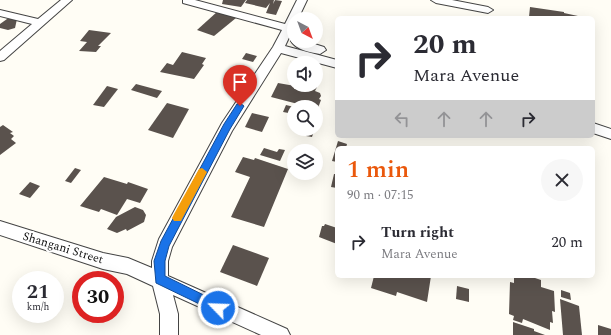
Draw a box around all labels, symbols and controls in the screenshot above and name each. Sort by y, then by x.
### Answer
north arrow [287,12,323,48]
map controls [287,12,323,180]
text: 20 m [413,23,477,66]
icon: right [347,32,399,84]
button: sound [287,56,323,92]
text: Mara Avenue [413,62,519,89]
pin [223,65,257,106]
icon: arrive [229,71,251,93]
button: search [287,100,323,136]
icon: left [391,108,413,130]
icon: ahead [433,108,455,130]
icon: ahead [475,108,497,130]
icon: right [517,108,539,130]
button: layers [287,144,323,180]
text: 1 min [347,152,409,188]
button: close [541,159,583,201]
text: 90 m · 07:15 [347,185,413,205]
text: Turn right [381,221,454,244]
street label: Shangani Street [20,227,106,269]
icon: right [347,231,369,253]
text: 20 m [551,231,583,254]
text: Mara Avenue [381,244,458,264]
speed limit sign: 30 [72,271,124,323]
text: 21 [27,277,49,307]
position arrow [197,287,239,329]
text: km/h [27,299,49,315]

